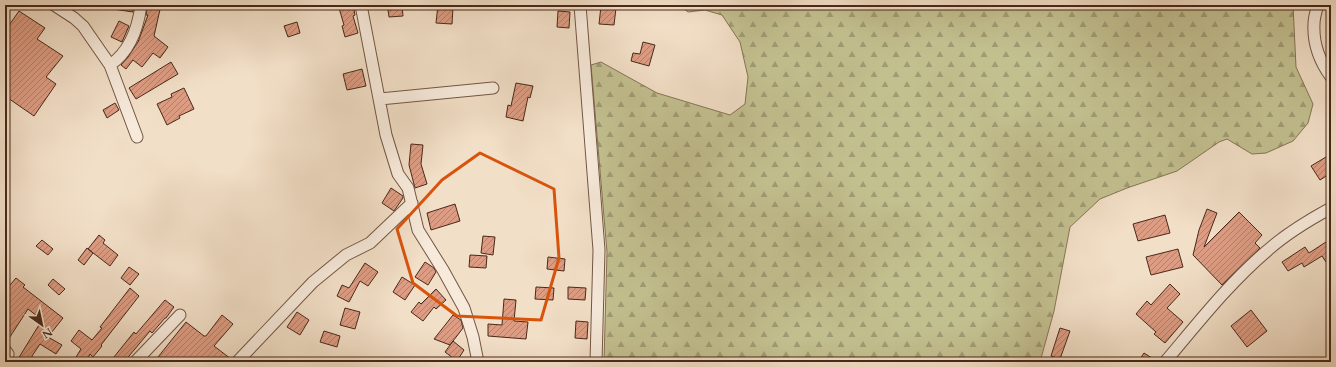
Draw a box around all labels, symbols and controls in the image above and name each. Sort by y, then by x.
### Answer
north arrow [22,305,62,345]
text: N [39,324,55,342]

